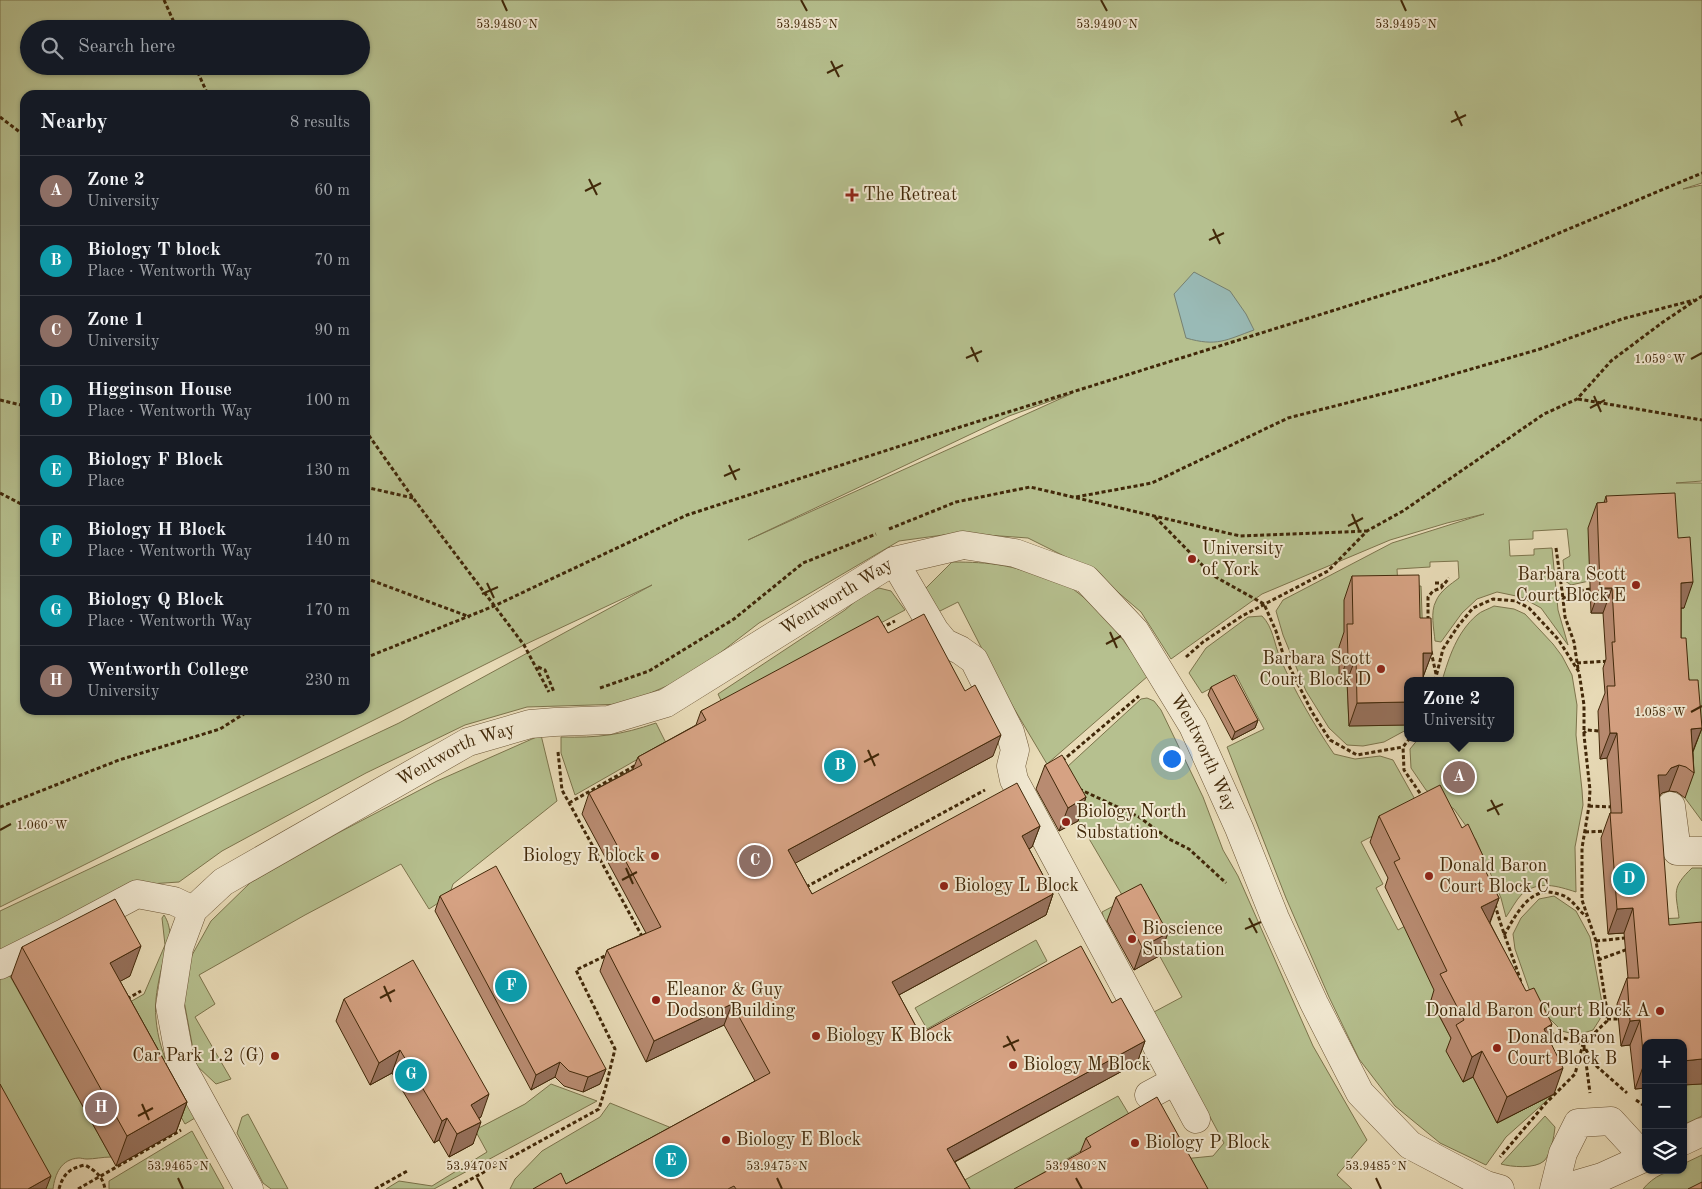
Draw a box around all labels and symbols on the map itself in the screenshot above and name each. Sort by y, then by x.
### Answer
text: 53.9480°N [476,18,538,31]
text: 53.9485°N [776,18,838,31]
text: 53.9490°N [1076,18,1138,31]
text: 53.9495°N [1375,18,1437,31]
place label: The Retreat [863,186,957,204]
marker: The Retreat [845,188,859,202]
text: 1.059°W [1635,353,1686,366]
place label: University of York [1202,540,1284,579]
marker: University of York [1186,553,1198,565]
street label: Wentworth Way [777,555,896,638]
place label: Barbara Scott Court Block E [1516,566,1626,605]
marker: Barbara Scott Court Block E [1630,579,1642,591]
place label: Barbara Scott Court Block D [1259,650,1371,689]
marker: Barbara Scott Court Block D [1375,663,1387,675]
street label: Wentworth Way [1167,691,1240,815]
text: 1.058°W [1635,706,1686,719]
street label: Wentworth Way [394,720,517,790]
your location [1159,746,1185,772]
pin: B [824,747,856,785]
pin: A [1443,758,1475,796]
place label: Biology North Substation [1076,803,1187,842]
marker: Biology North Substation [1060,816,1072,828]
text: 1.060°W [17,820,68,832]
pin: C [739,842,771,880]
place label: Biology R block [523,847,645,865]
marker: Biology R block [649,850,661,862]
place label: Donald Baron Court Block C [1439,857,1549,896]
pin: D [1613,860,1645,898]
marker: Donald Baron Court Block C [1423,870,1435,882]
place label: Biology L Block [954,877,1079,895]
marker: Biology L Block [938,880,950,892]
place label: Bioscience Substation [1142,920,1225,959]
marker: Bioscience Substation [1126,933,1138,945]
pin: F [495,967,527,1005]
place label: Eleanor & Guy Dodson Building [666,981,796,1020]
marker: Eleanor & Guy Dodson Building [650,994,662,1006]
place label: Donald Baron Court Block A [1425,1002,1650,1020]
marker: Donald Baron Court Block A [1654,1005,1666,1017]
place label: Biology K Block [826,1027,952,1045]
place label: Donald Baron Court Block B [1507,1029,1617,1068]
marker: Biology K Block [810,1030,822,1042]
marker: Donald Baron Court Block B [1491,1042,1503,1054]
place label: Car Park 1.2 (G) [132,1046,265,1065]
marker: Car Park 1.2 (G) [269,1050,281,1062]
pin: G [395,1056,427,1094]
place label: Biology M Block [1023,1056,1151,1074]
marker: Biology M Block [1007,1059,1019,1071]
pin: H [85,1089,117,1127]
place label: Biology E Block [736,1131,861,1149]
marker: Biology E Block [720,1134,732,1146]
place label: Biology P Block [1145,1134,1270,1152]
marker: Biology P Block [1129,1137,1141,1149]
pin: E [655,1142,687,1180]
text: 53.9465°N [147,1160,209,1173]
text: 53.9470°N [446,1160,508,1173]
text: 53.9475°N [746,1160,808,1173]
text: 53.9480°N [1045,1160,1107,1173]
text: 53.9485°N [1345,1160,1407,1173]

